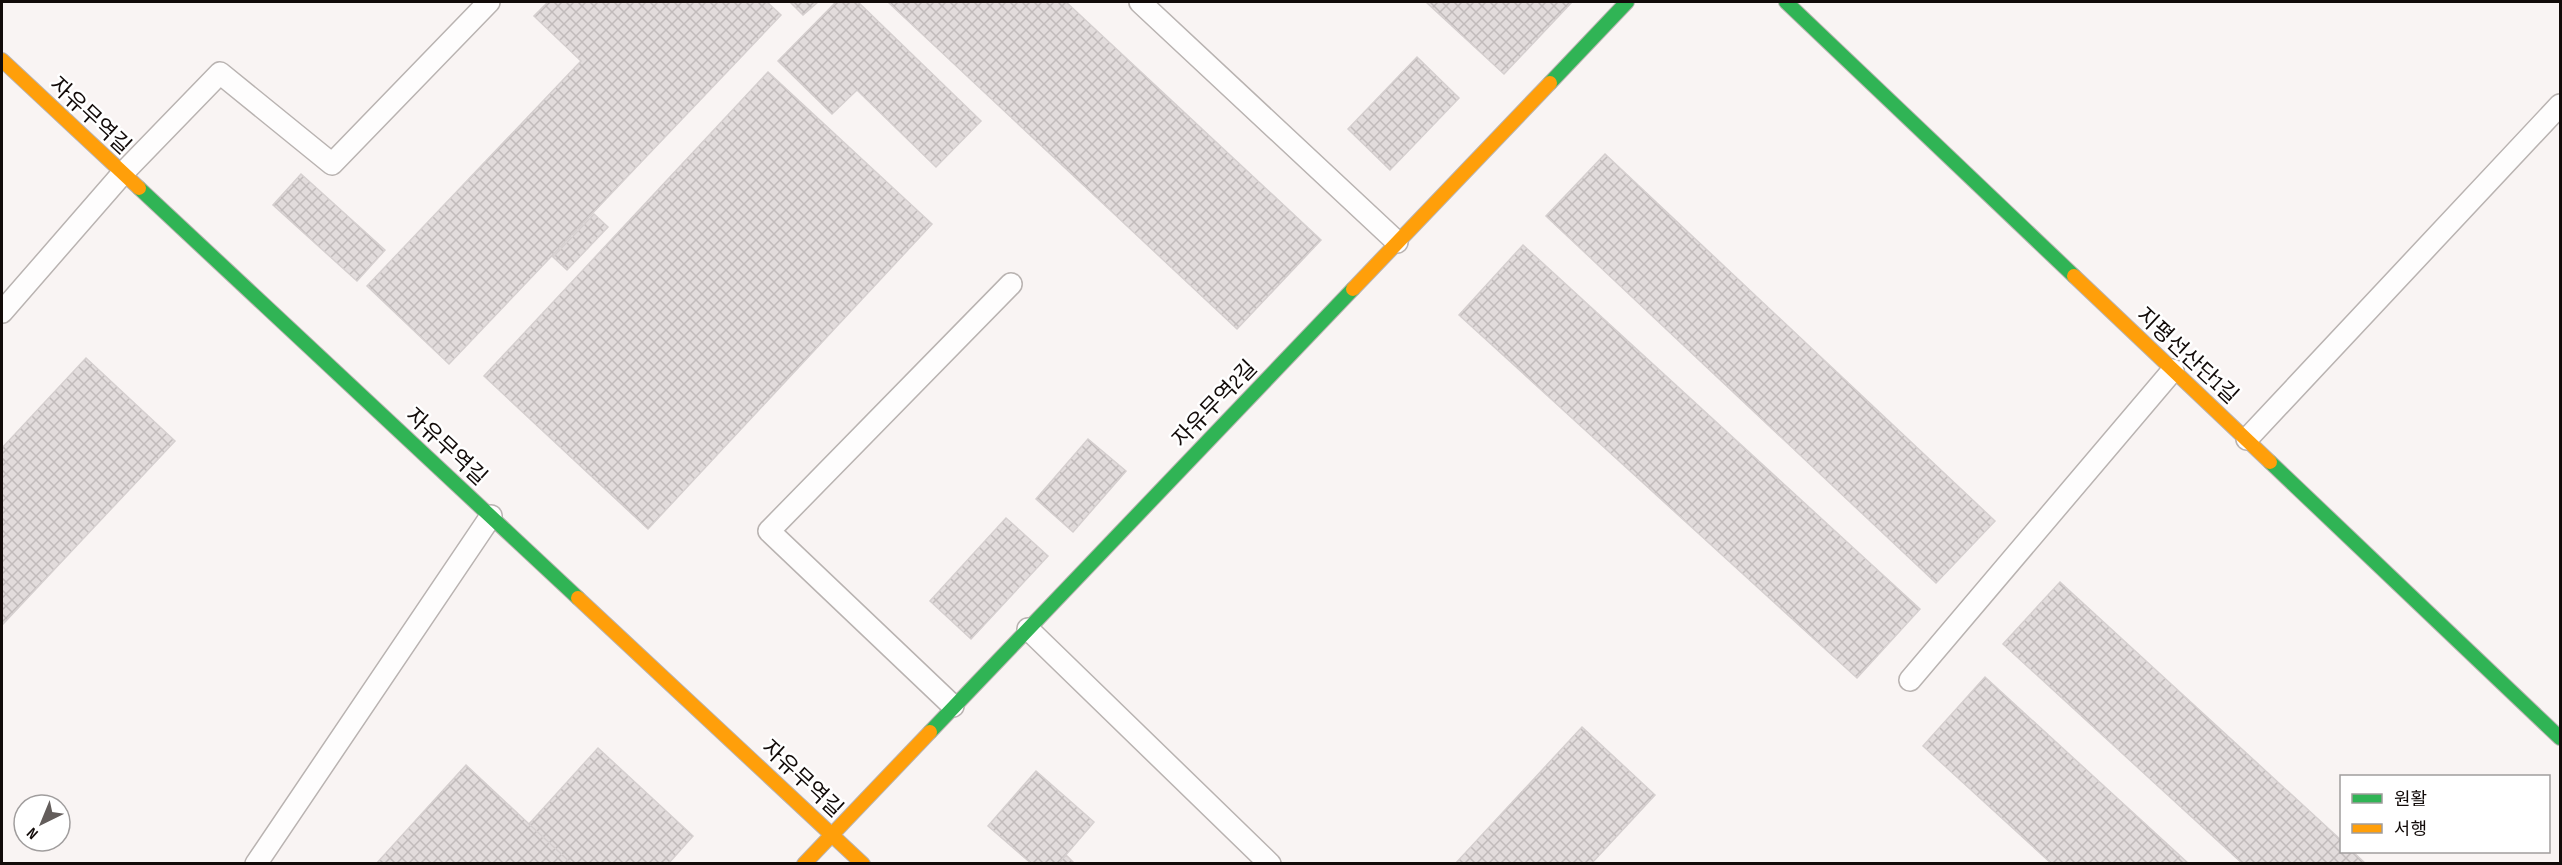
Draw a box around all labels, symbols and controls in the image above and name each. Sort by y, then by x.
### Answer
street label: 자유무역길 [44,72,136,160]
street label: 지평선산단1길 [2131,302,2243,410]
street label: 자유무역2길 [1167,355,1263,453]
street label: 자유무역길 [400,403,492,491]
street label: 자유무역길 [756,735,848,823]
legend [2340,775,2550,853]
text: 원활 [2394,789,2427,810]
north arrow [12,793,72,853]
text: 서행 [2394,819,2427,840]
text: N [23,823,42,843]

